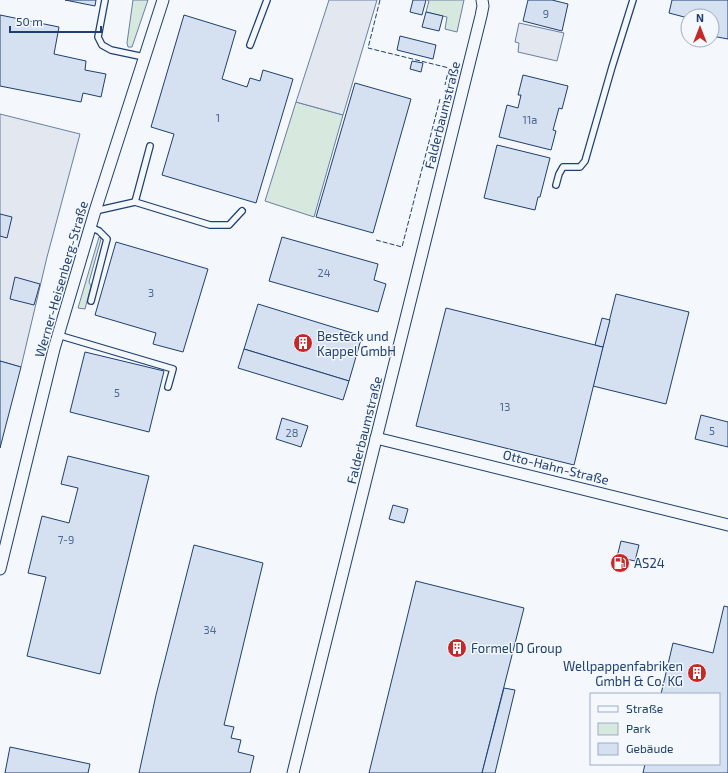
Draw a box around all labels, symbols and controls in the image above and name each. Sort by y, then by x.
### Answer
house number: 9 [543,7,549,20]
scale bar [10,8,101,34]
north arrow [680,8,720,48]
text: N [696,11,704,24]
text: 50 m [16,14,43,28]
street label: Falderbaumstraße [421,60,463,170]
house number: 1 [216,111,220,124]
house number: 11a [523,113,537,126]
street label: Werner-Heisenberg-Straße [31,199,91,359]
house number: 24 [318,266,331,279]
house number: 3 [148,286,154,299]
place label: Besteck und Kappel GmbH [317,328,396,359]
building icon: Besteck und Kappel GmbH [292,332,314,354]
street label: Falderbaumstraße [343,375,385,485]
house number: 5 [114,386,120,399]
house number: 13 [500,400,510,413]
house number: 5 [709,424,715,437]
house number: 28 [286,426,298,439]
street label: Otto-Hahn-Straße [501,446,611,488]
house number: 7-9 [58,533,74,546]
fuel station icon: AS24 [609,552,631,574]
place label: AS24 [634,555,665,571]
house number: 34 [204,623,217,636]
building icon: Formel D Group [446,637,468,659]
place label: Formel D Group [471,640,562,656]
place label: Wellpappenfabriken GmbH & Co. KG [563,658,683,689]
building icon: Wellpappenfabriken GmbH & Co. KG [686,662,708,684]
legend [590,693,720,765]
text: Straße [626,701,663,715]
text: Park [626,721,651,735]
text: Gebäude [626,741,674,755]

